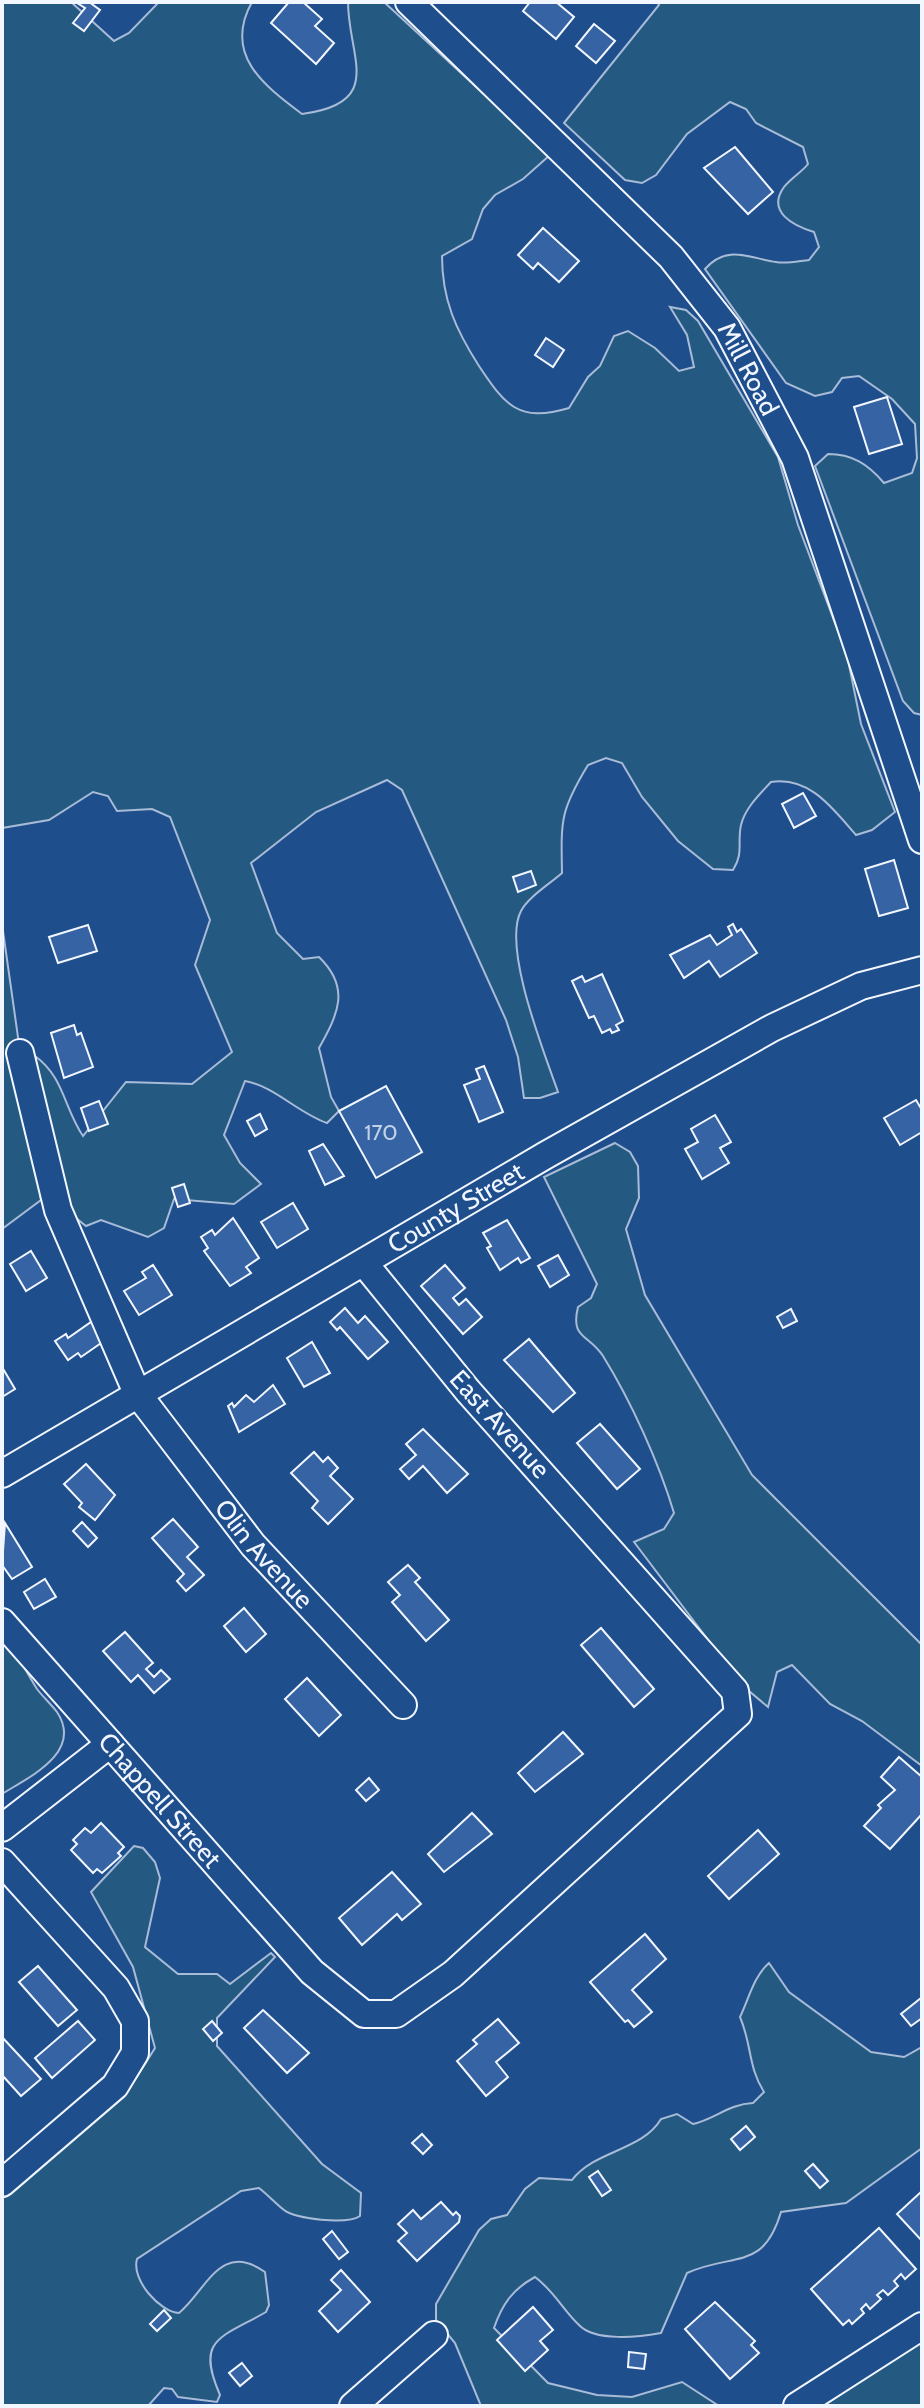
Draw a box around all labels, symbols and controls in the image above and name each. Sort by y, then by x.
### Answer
street label: Mill Road [711,317,786,421]
house number: 170 [364,1119,398,1146]
street label: County Street [382,1155,530,1260]
street label: East Avenue [443,1363,557,1485]
street label: Olin Avenue [208,1493,320,1615]
street label: Chappell Street [92,1726,228,1875]

